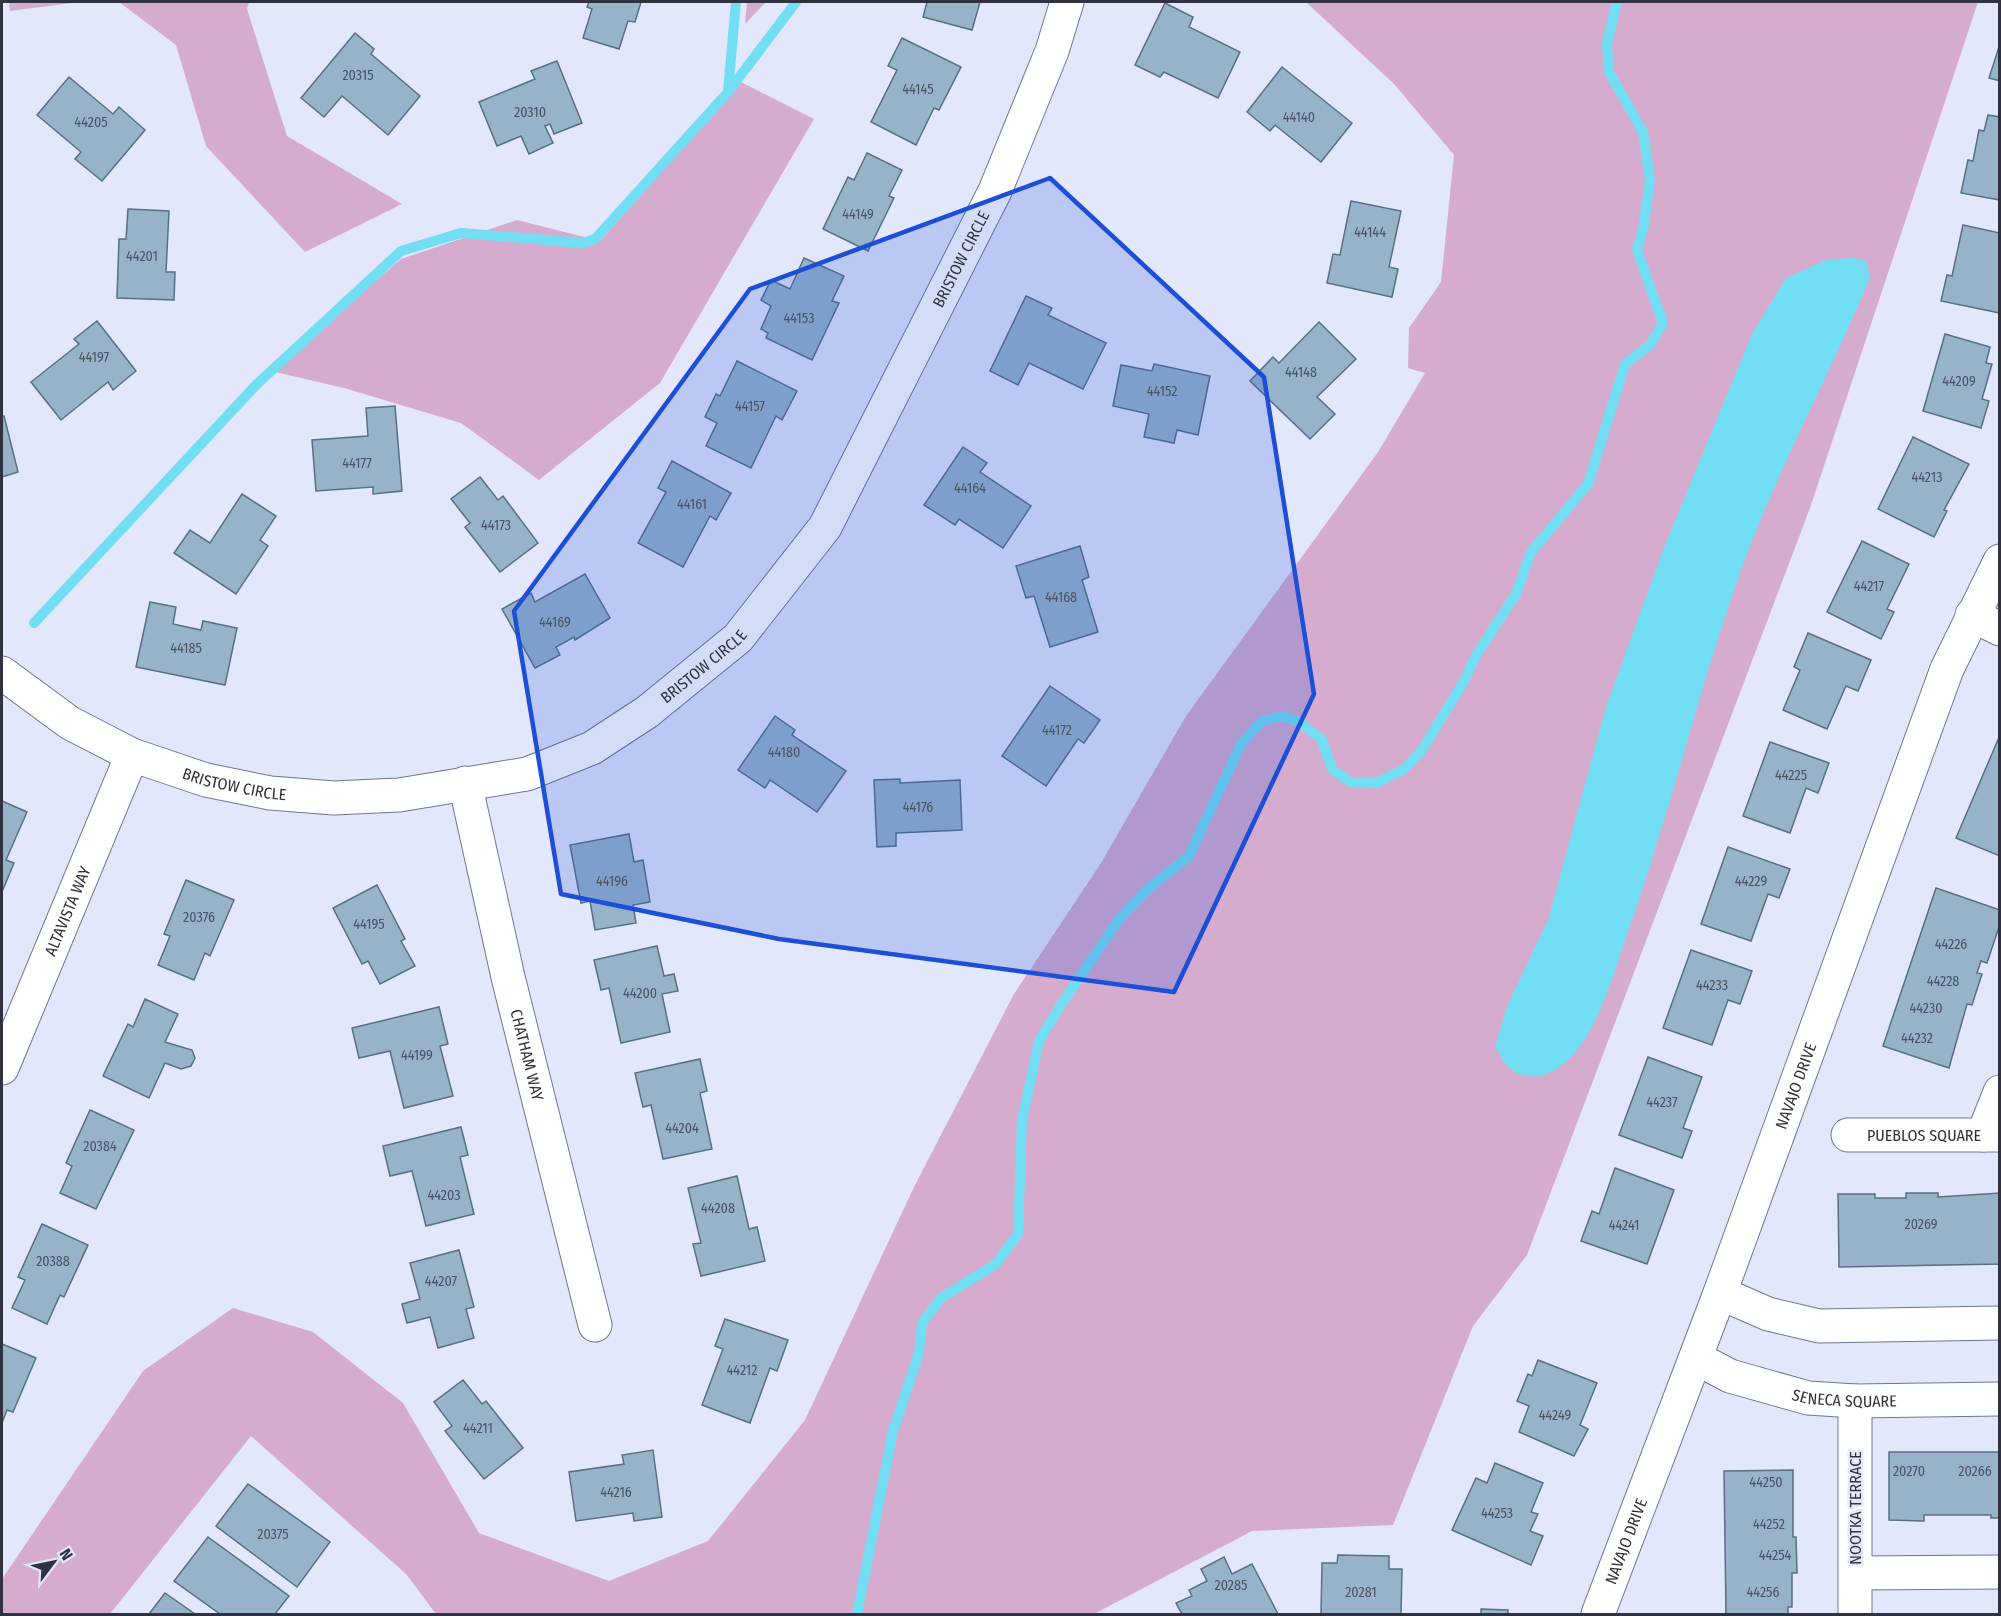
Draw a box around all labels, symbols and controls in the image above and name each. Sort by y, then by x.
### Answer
house number: 20315 [342,67,374,84]
house number: 44145 [902,81,934,98]
house number: 20310 [514,104,546,121]
house number: 44140 [1283,109,1315,126]
house number: 44205 [74,114,108,131]
house number: 44149 [842,206,874,223]
street label: BRISTOW CIRCLE [929,208,993,311]
house number: 44144 [1354,224,1386,241]
house number: 44201 [126,248,158,265]
house number: 44153 [784,310,814,327]
house number: 44197 [79,349,110,366]
house number: 44148 [1285,364,1317,381]
house number: 44209 [1942,373,1976,390]
house number: 44152 [1147,383,1177,400]
house number: 44157 [735,398,765,415]
house number: 44177 [342,455,372,472]
house number: 44213 [1911,469,1943,486]
house number: 44164 [954,480,986,497]
house number: 44161 [677,496,707,513]
house number: 44173 [481,517,511,534]
house number: 44217 [1854,578,1885,595]
house number: 44168 [1045,589,1077,606]
house number: 44169 [539,614,571,631]
street label: BRISTOW CIRCLE [657,626,751,707]
house number: 44185 [170,640,202,657]
house number: 44172 [1042,722,1072,739]
house number: 44180 [768,744,800,761]
street label: BRISTOW CIRCLE [180,764,287,804]
house number: 44225 [1775,767,1807,784]
house number: 44176 [903,799,933,816]
street label: ALTAVISTA WAY [41,863,95,959]
house number: 44196 [596,873,628,890]
house number: 44229 [1735,873,1767,890]
house number: 20376 [183,909,215,926]
house number: 44195 [353,916,385,933]
house number: 44226 [1935,936,1967,953]
house number: 44228 [1927,973,1959,990]
house number: 44233 [1696,977,1728,994]
house number: 44200 [623,985,657,1002]
house number: 44230 [1909,1000,1943,1017]
street label: CHATHAM WAY [506,1007,548,1103]
house number: 44232 [1901,1030,1933,1047]
street label: NAVAJO DRIVE [1772,1040,1820,1132]
house number: 44199 [401,1047,433,1064]
house number: 44237 [1646,1094,1678,1111]
house number: 44204 [665,1120,699,1137]
street label: PUEBLOS SQUARE [1867,1126,1981,1145]
house number: 20384 [83,1138,117,1155]
house number: 44203 [427,1187,461,1204]
house number: 44208 [701,1200,735,1217]
house number: 20269 [1904,1216,1938,1233]
house number: 44241 [1609,1217,1639,1234]
house number: 20388 [36,1253,70,1270]
house number: 44207 [425,1273,457,1290]
house number: 44212 [727,1362,757,1379]
street label: SENECA SQUARE [1790,1385,1897,1411]
house number: 44249 [1539,1407,1571,1424]
house number: 44211 [463,1420,493,1437]
street label: NOOTKA TERRACE [1846,1451,1865,1565]
house number: 20270 [1893,1463,1925,1480]
house number: 20266 [1958,1463,1992,1480]
house number: 44250 [1749,1474,1783,1491]
house number: 44216 [600,1484,632,1501]
street label: NAVAJO DRIVE [1601,1496,1651,1587]
house number: 44253 [1481,1505,1513,1522]
house number: 44252 [1753,1516,1785,1533]
house number: 20375 [257,1526,289,1543]
north arrow [24,1532,84,1592]
text: N [56,1545,77,1563]
house number: 44254 [1759,1547,1792,1564]
house number: 20285 [1215,1577,1247,1594]
house number: 20281 [1345,1584,1377,1601]
house number: 44256 [1747,1584,1780,1601]

